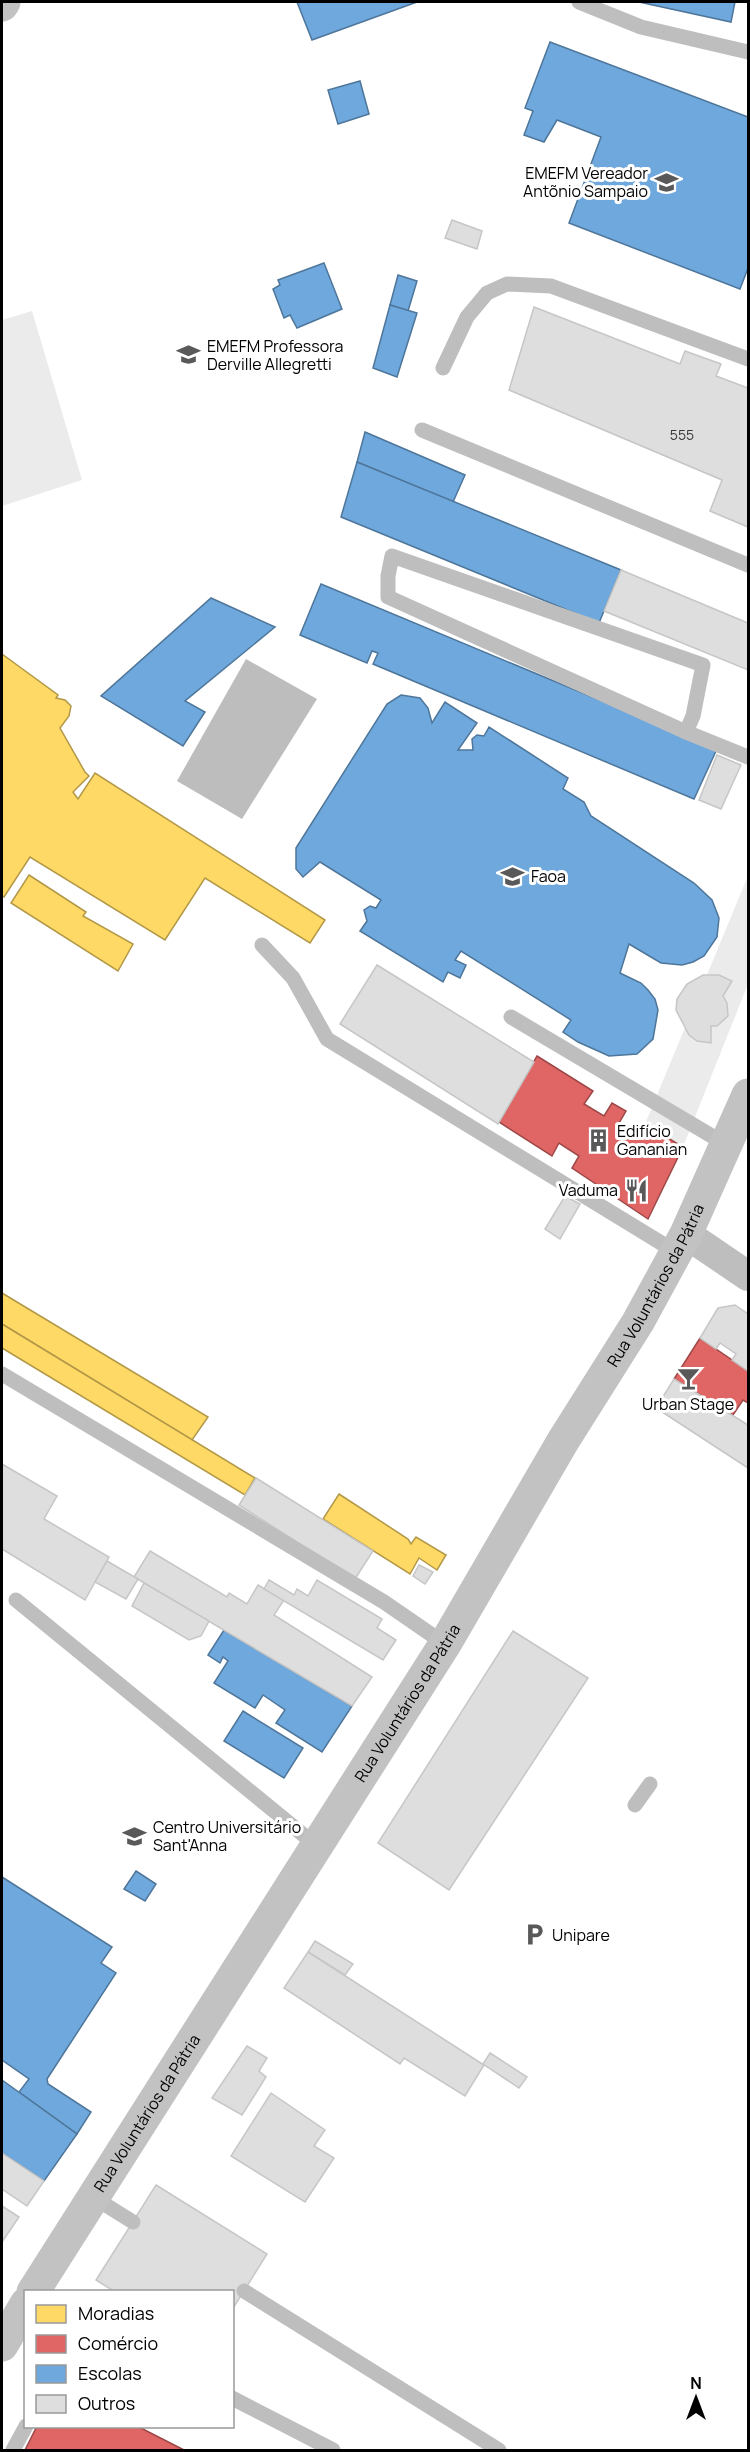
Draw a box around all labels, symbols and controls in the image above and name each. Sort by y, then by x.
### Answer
place label: EMEFM Vereador Antõnio Sampaio [523,162,648,202]
school or university icon: EMEFM Vereador Antõnio Sampaio [653,169,679,195]
place label: EMEFM Professora Derville Allegretti [207,335,343,375]
school or university icon: EMEFM Professora Derville Allegretti [176,342,202,368]
house number: 555 [670,425,694,444]
school or university icon: Faoa [500,863,526,889]
place label: Faoa [531,865,566,887]
place label: Edifício Gananian [617,1120,687,1160]
building icon: Edifício Gananian [586,1127,612,1153]
restaurant icon: Vaduma [623,1177,649,1203]
place label: Vaduma [559,1179,618,1201]
street label: Rua Voluntários da Pátria [602,1200,709,1371]
bar icon: Urban Stage [675,1366,701,1392]
place label: Urban Stage [642,1393,734,1415]
street label: Rua Voluntários da Pátria [349,1620,465,1786]
place label: Centro Universitário Sant'Anna [153,1816,301,1856]
school or university icon: Centro Universitário Sant'Anna [122,1823,148,1849]
parking icon: Unipare [521,1922,547,1948]
place label: Unipare [552,1924,610,1946]
street label: Rua Voluntários da Pátria [88,2030,205,2196]
legend [24,2290,234,2428]
text: Moradias [78,2301,154,2325]
text: Comércio [78,2331,158,2355]
text: Escolas [78,2361,142,2385]
north arrow [666,2368,726,2428]
text: N [690,2372,702,2394]
text: Outros [78,2391,135,2415]

